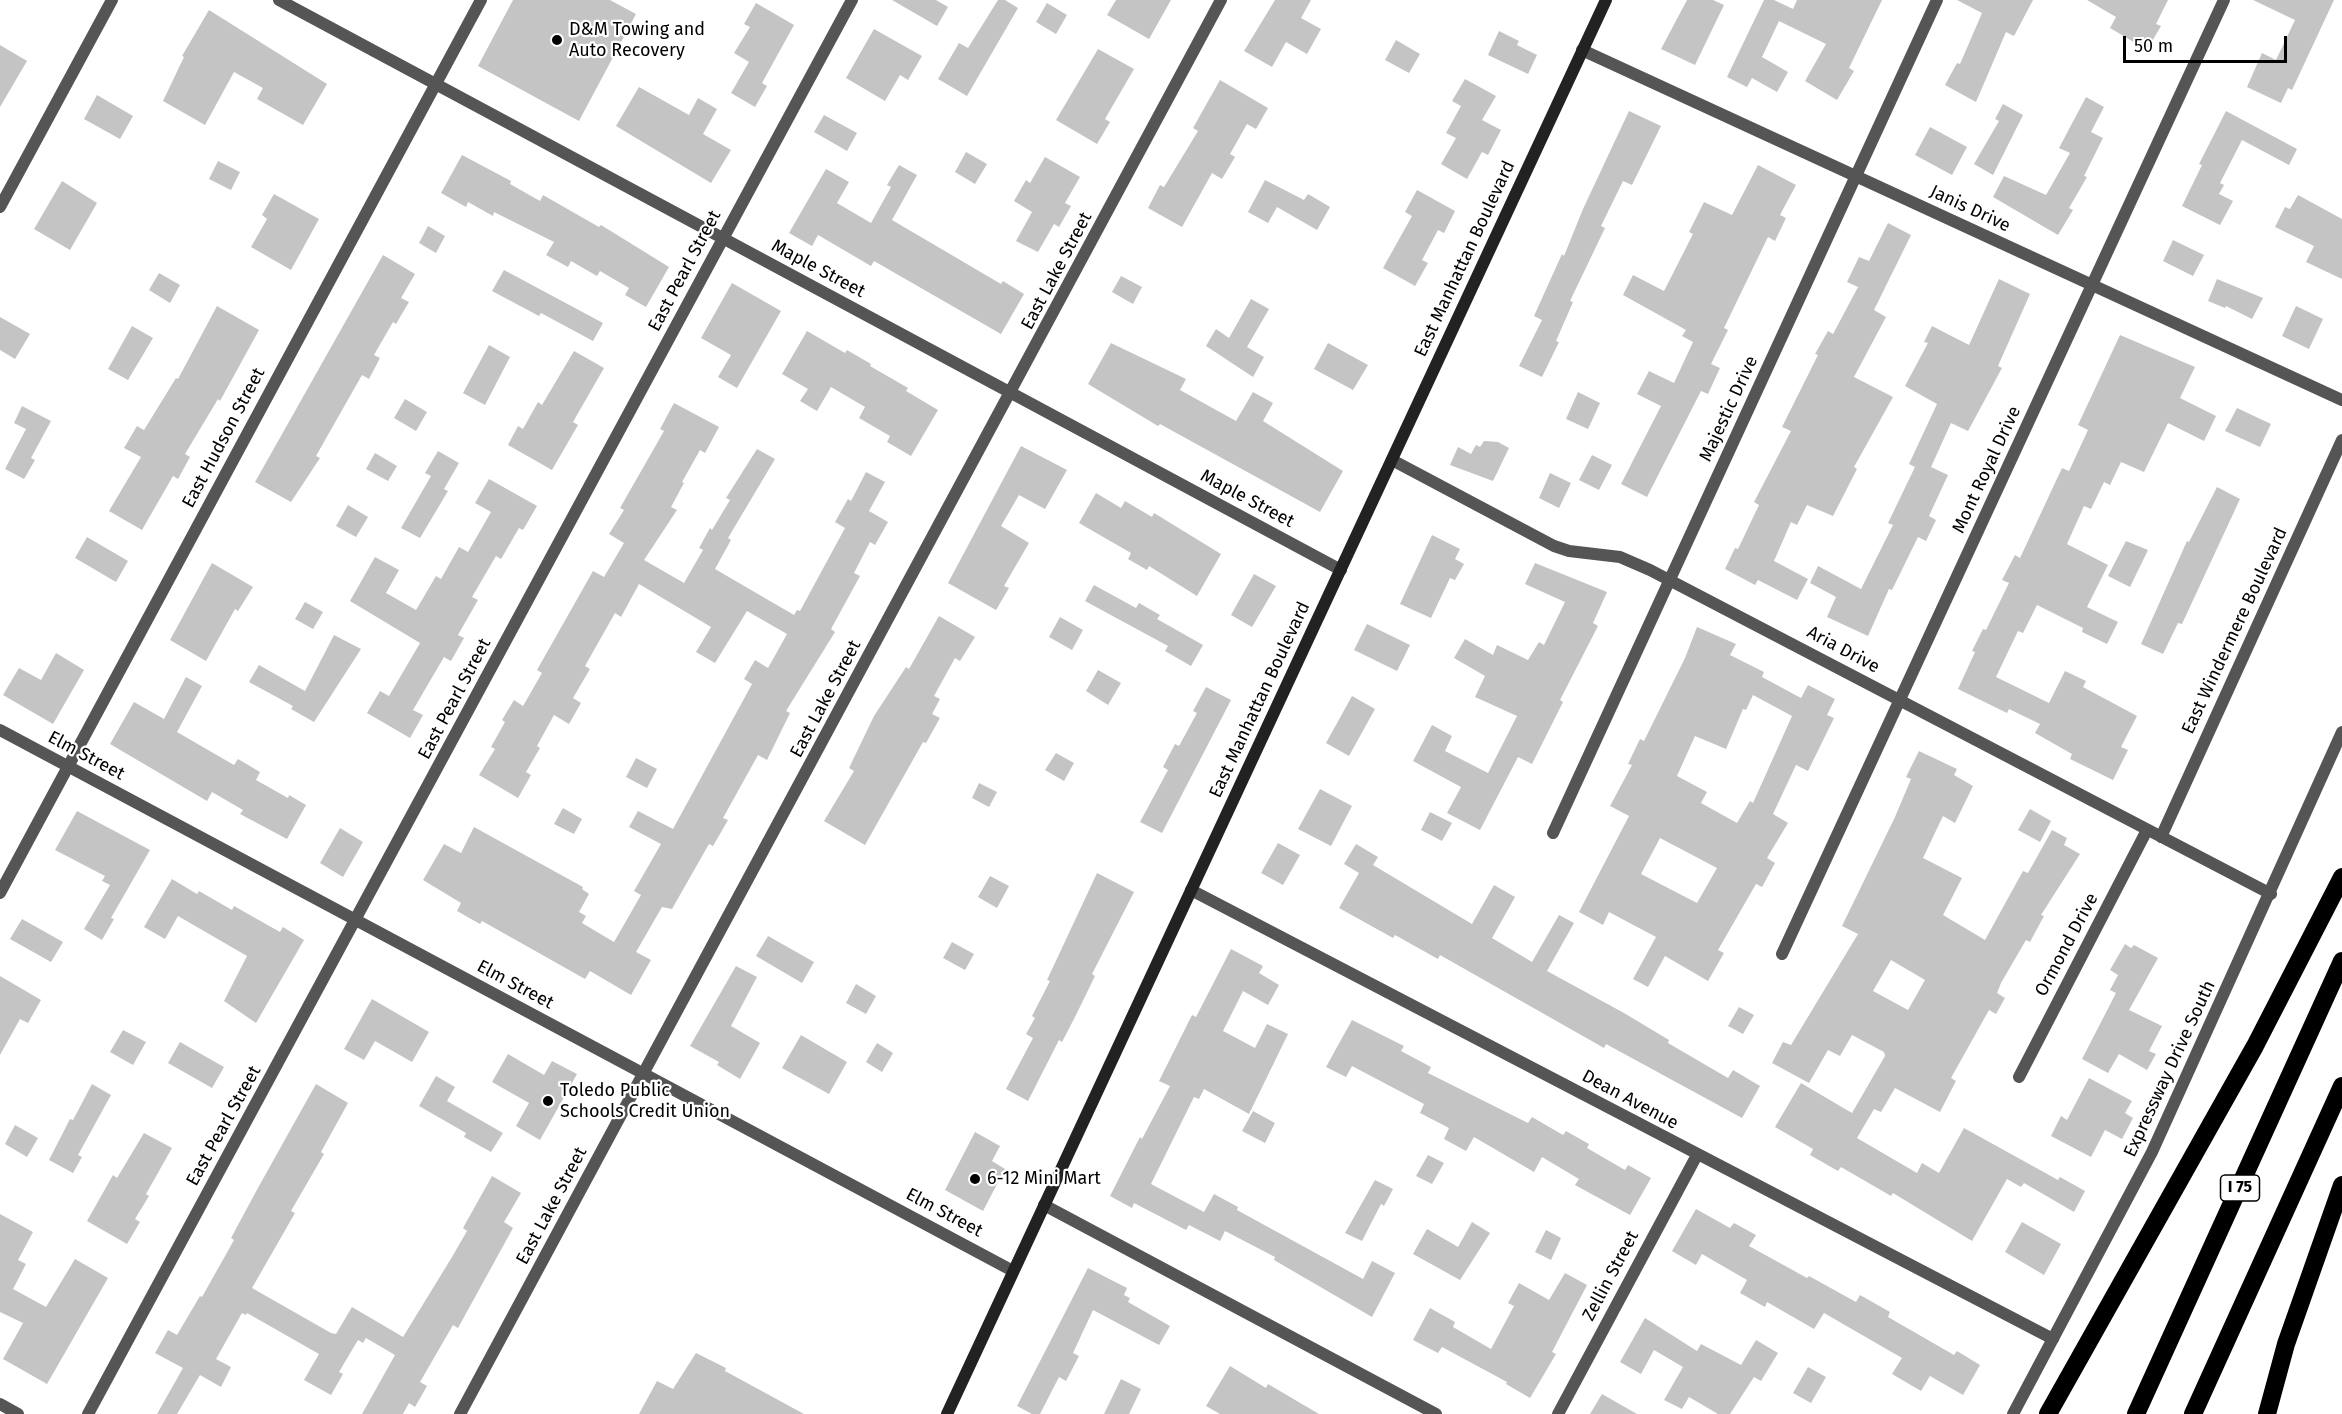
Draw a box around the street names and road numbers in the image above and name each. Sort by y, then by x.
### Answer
street label: East Manhattan Boulevard [1410,158,1520,360]
street label: Janis Drive [1926,181,2014,237]
street label: East Pearl Street [644,207,726,335]
street label: East Lake Street [1017,209,1097,333]
street label: Maple Street [767,235,869,303]
street label: Majestic Drive [1695,353,1763,465]
street label: East Hudson Street [178,364,270,512]
street label: Mont Royal Drive [1948,403,2026,537]
street label: Maple Street [1196,465,1298,533]
street label: East Windermere Boulevard [2178,524,2292,738]
street label: East Manhattan Boulevard [1205,599,1315,801]
street label: Aria Drive [1803,622,1883,678]
street label: East Pearl Street [414,635,496,763]
street label: East Lake Street [786,637,866,761]
street label: Elm Street [44,727,128,785]
street label: Ormond Drive [2031,890,2103,1000]
street label: Elm Street [473,956,557,1014]
street label: Expressway Drive South [2120,977,2220,1161]
street label: East Pearl Street [182,1062,266,1190]
street label: Dean Avenue [1578,1066,1682,1134]
street label: East Lake Street [512,1144,592,1268]
road number: I 75 [2220,1175,2260,1201]
street label: Elm Street [902,1184,986,1242]
street label: Zellin Street [1578,1227,1644,1325]

